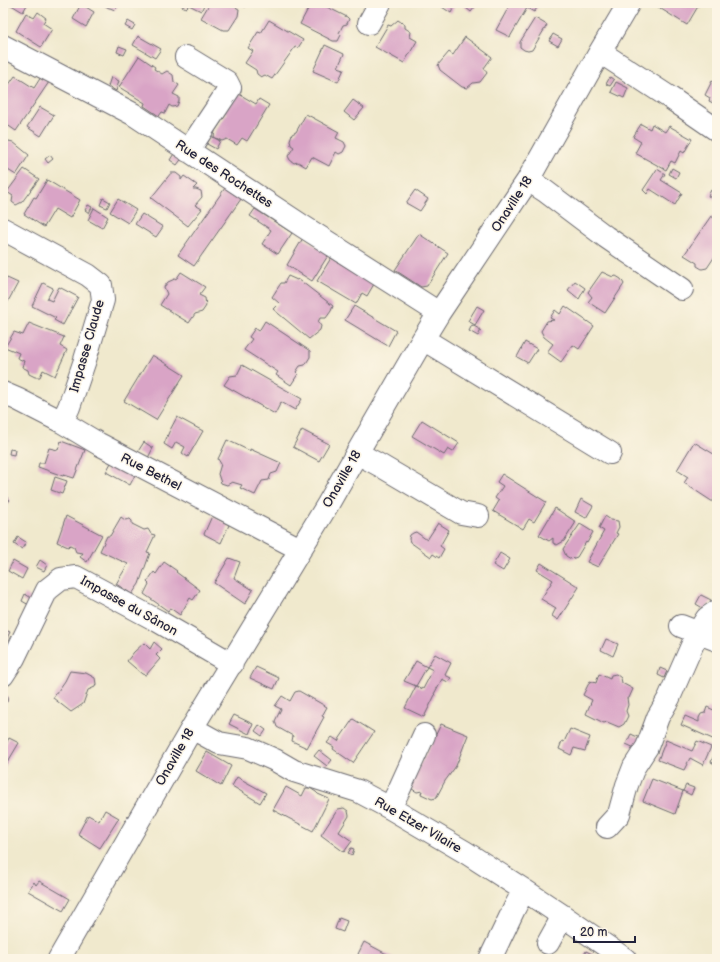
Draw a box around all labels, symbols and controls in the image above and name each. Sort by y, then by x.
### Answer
street label: Rue des Rochettes [172,137,276,212]
street label: Onaville 18 [488,173,536,235]
street label: Impasse Claude [66,298,108,394]
street label: Onaville 18 [319,447,365,510]
street label: Rue Bethel [118,450,184,494]
street label: Impasse du Sânon [77,573,181,639]
street label: Onaville 18 [152,725,198,788]
street label: Rue Etzer Vilaire [371,794,465,857]
scale bar [574,918,635,944]
text: 20 m [580,925,607,940]

